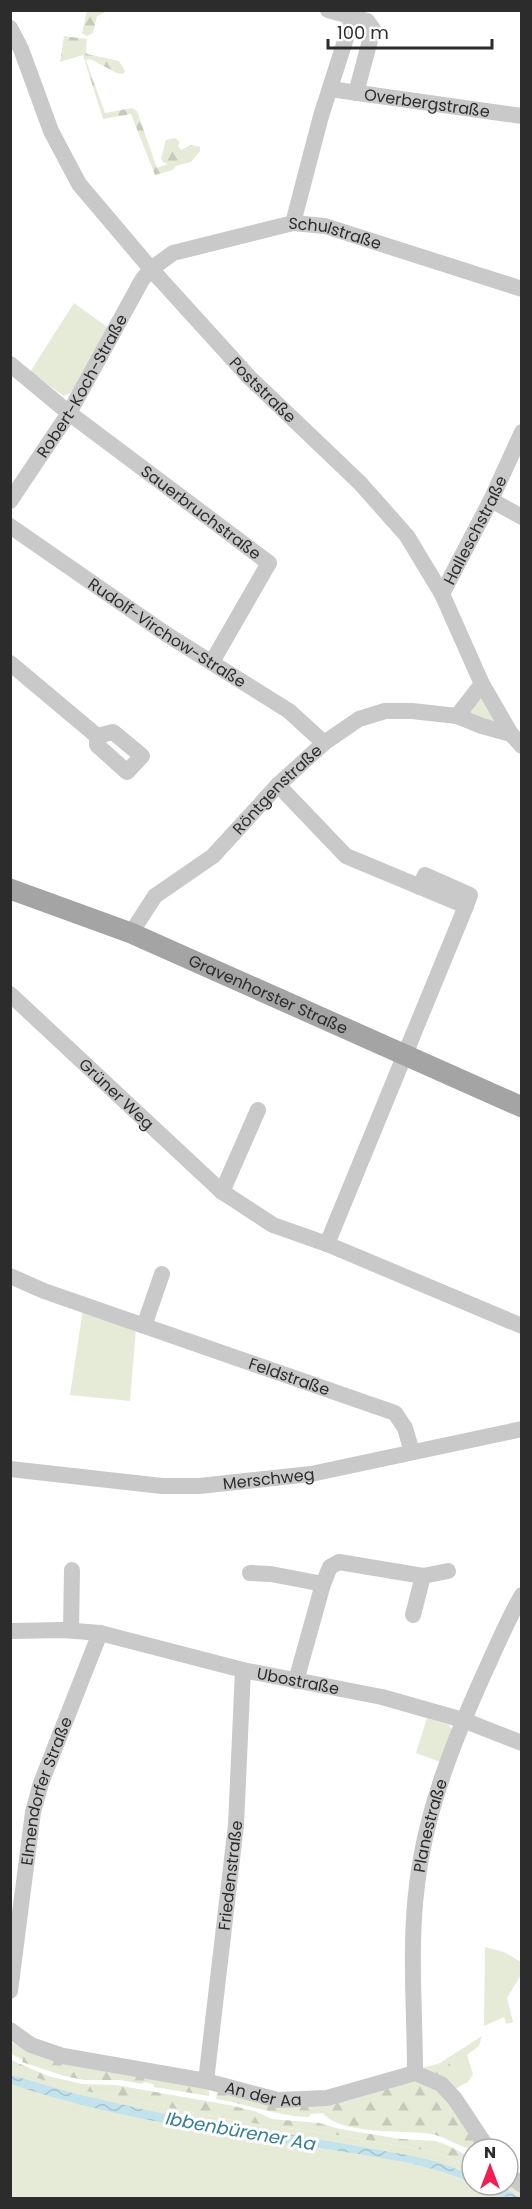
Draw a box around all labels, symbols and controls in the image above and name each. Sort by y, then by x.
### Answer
scale bar [328,12,492,50]
text: 100 m [337,20,389,45]
street label: Overbergstraße [363,82,492,123]
street label: Schulstraße [287,211,385,255]
street label: Robert-Koch-Straße [31,310,133,462]
street label: Poststraße [224,352,302,428]
street label: Sauerbruchstraße [136,459,266,565]
street label: Halleschstraße [437,472,512,589]
street label: Rudolf-Virchow-Straße [84,572,251,693]
street label: Röntgenstraße [227,739,327,839]
street label: Gravenhorster Straße [185,949,352,1040]
street label: Grüner Weg [74,1053,159,1135]
street label: Feldstraße [246,1352,333,1401]
street label: Merschweg [222,1462,316,1495]
street label: Ubostraße [255,1661,341,1700]
street label: Elmendorfer Straße [15,1713,78,1867]
street label: Planestraße [407,1776,453,1874]
street label: Friedenstraße [212,1819,248,1932]
street label: An der Aa [223,2075,302,2112]
water label: Ibbenbürener Aa [164,2105,318,2157]
north arrow [460,2137,520,2197]
text: N [484,2141,496,2164]

